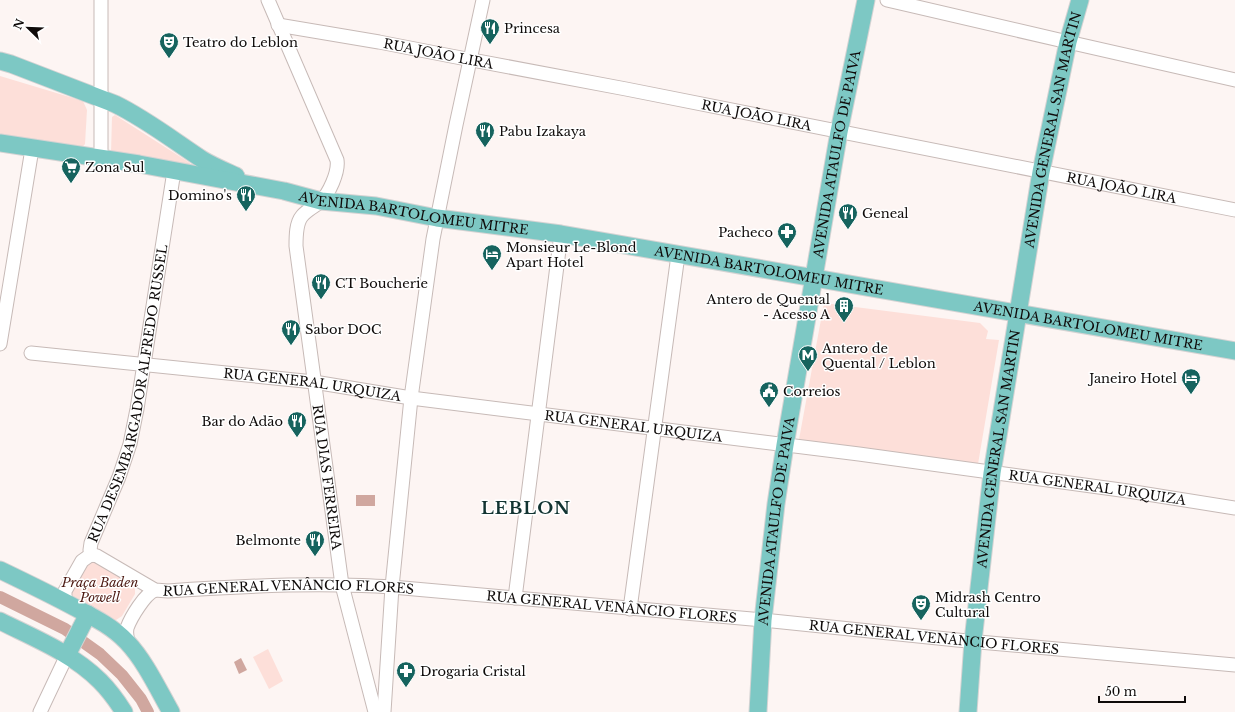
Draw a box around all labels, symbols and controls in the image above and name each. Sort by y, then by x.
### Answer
north arrow [8,8,48,48]
street label: AVENIDA GENERAL SAN MARTIN [1020,9,1085,250]
text: N [10,16,28,32]
restaurant icon: Princesa [479,17,501,45]
place label: Princesa [504,20,561,37]
theatre icon: Teatro do Leblon [158,31,180,59]
place label: Teatro do Leblon [183,34,298,51]
street label: RUA JOÃO LIRA [382,35,496,73]
street label: AVENIDA ATAULFO DE PAIVA [809,48,864,260]
street label: RUA JOÃO LIRA [700,96,814,134]
restaurant icon: Pabu Izakaya [474,120,496,148]
place label: Pabu Izakaya [499,123,587,140]
supermarket icon: Zona Sul [60,156,82,184]
place label: Zona Sul [85,159,145,176]
street label: RUA JOÃO LIRA [1065,168,1179,207]
restaurant icon: Domino's [235,184,257,212]
place label: Domino's [168,187,232,204]
street label: AVENIDA BARTOLOMEU MITRE [296,187,530,238]
restaurant icon: Geneal [837,202,859,230]
place label: Geneal [862,205,909,222]
pharmacy icon: Pacheco [776,221,798,249]
place label: Pacheco [718,224,773,241]
place label: Monsieur Le-Blond Apart Hotel [505,239,637,271]
street label: AVENIDA BARTOLOMEU MITRE [652,242,885,298]
street label: RUA DESEMBARGADOR ALFREDO RUSSEL [84,243,171,545]
hotel icon: Monsieur Le-Blond Apart Hotel [481,243,503,271]
restaurant icon: CT Boucherie [310,272,332,300]
place label: CT Boucherie [335,275,428,292]
place label: Antero de Quental - Acesso A [706,291,831,323]
building icon: Antero de Quental - Acesso A [833,295,855,323]
street label: AVENIDA BARTOLOMEU MITRE [971,297,1204,354]
restaurant icon: Sabor DOC [280,318,302,346]
place label: Sabor DOC [305,321,381,338]
street label: AVENIDA GENERAL SAN MARTIN [973,328,1024,570]
place label: Antero de Quental / Leblon [821,340,936,372]
metro station icon: Antero de Quental / Leblon [797,344,819,372]
street label: RUA GENERAL URQUIZA [223,364,403,405]
hotel icon: Janeiro Hotel [1180,367,1202,395]
place label: Janeiro Hotel [1087,370,1177,387]
public building icon: Correios [758,380,780,408]
place label: Correios [783,383,841,400]
street label: RUA DIAS FERREIRA [309,403,346,552]
street label: RUA GENERAL URQUIZA [544,406,724,445]
restaurant icon: Bar do Adão [286,410,308,438]
place label: Bar do Adão [201,413,283,430]
street label: AVENIDA ATAULFO DE PAIVA [754,414,798,627]
street label: RUA GENERAL URQUIZA [1008,466,1188,509]
district label: LEBLON [481,498,571,519]
restaurant icon: Belmonte [304,529,326,557]
place label: Belmonte [236,532,301,549]
park label: Praça Baden Powell [61,574,138,606]
street label: RUA GENERAL VENÂNCIO FLORES [162,576,415,600]
street label: RUA GENERAL VENÂNCIO FLORES [486,587,737,626]
place label: Midrash Centro Cultural [935,589,1041,621]
theatre icon: Midrash Centro Cultural [910,593,932,621]
street label: RUA GENERAL VENÂNCIO FLORES [808,616,1060,658]
pharmacy icon: Drogaria Cristal [395,660,417,688]
place label: Drogaria Cristal [420,663,526,680]
scale bar [1099,678,1185,704]
text: 50 m [1105,684,1137,699]

